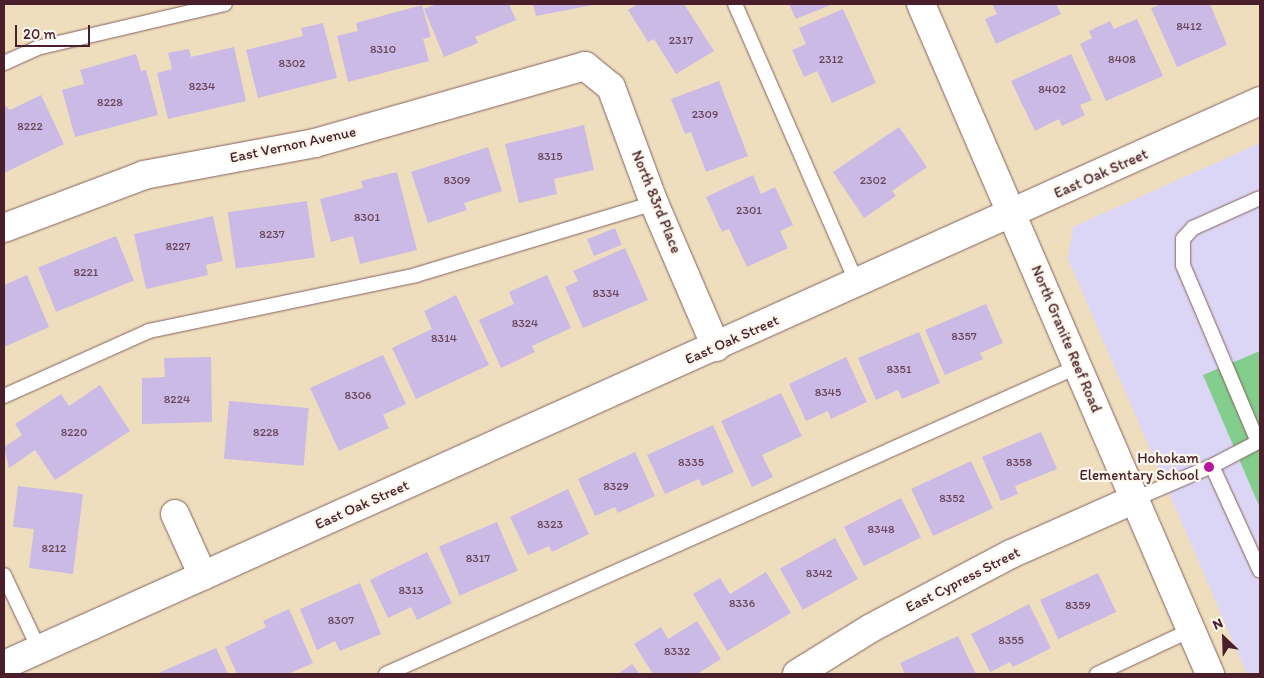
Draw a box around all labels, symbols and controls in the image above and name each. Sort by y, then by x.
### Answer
scale bar [18,15,92,47]
house number: 8412 [1176,20,1202,34]
text: 20 m [23,25,56,43]
house number: 2317 [669,34,693,48]
house number: 8310 [370,43,396,57]
house number: 2312 [819,53,843,67]
house number: 8408 [1108,53,1136,67]
house number: 8302 [279,57,305,71]
house number: 8234 [189,80,215,94]
house number: 8402 [1038,83,1066,97]
house number: 8228 [97,96,123,110]
house number: 2309 [692,108,718,122]
house number: 8222 [17,120,43,134]
street label: East Vernon Avenue [229,123,357,167]
street label: East Oak Street [1051,145,1151,203]
street label: North 83rd Place [627,148,685,256]
house number: 8315 [538,150,562,164]
house number: 8309 [444,174,470,188]
house number: 2302 [860,174,886,188]
house number: 2301 [736,204,762,218]
house number: 8301 [354,211,380,225]
house number: 8237 [259,228,285,242]
house number: 8227 [165,240,191,254]
street label: North Granite Reef Road [1027,263,1105,415]
house number: 8221 [74,266,98,280]
house number: 8334 [593,287,619,301]
street label: East Oak Street [682,311,782,369]
house number: 8324 [512,317,538,331]
house number: 8357 [951,330,977,344]
house number: 8314 [431,332,457,346]
house number: 8351 [887,363,911,377]
house number: 8345 [815,386,841,400]
house number: 8306 [345,389,371,403]
house number: 8224 [164,393,190,407]
house number: 8220 [61,426,87,440]
house number: 8228 [253,426,279,440]
place label: Hohokam Elementary School [1079,449,1199,484]
house number: 8335 [678,456,704,470]
house number: 8358 [1006,456,1032,470]
marker: Hohokam Elementary School [1203,461,1215,473]
street label: East Oak Street [312,476,412,534]
house number: 8329 [603,480,629,494]
house number: 8352 [939,492,965,506]
house number: 8323 [537,518,563,532]
house number: 8348 [868,523,894,537]
house number: 8212 [42,542,66,556]
street label: East Cypress Street [903,544,1023,616]
house number: 8317 [466,552,490,566]
house number: 8342 [806,567,832,581]
house number: 8313 [398,584,424,598]
house number: 8336 [729,597,755,611]
house number: 8359 [1065,599,1091,613]
north arrow [1199,613,1249,663]
house number: 8307 [328,614,354,628]
text: N [1210,614,1225,634]
house number: 8355 [998,634,1024,648]
house number: 8332 [664,645,690,659]

